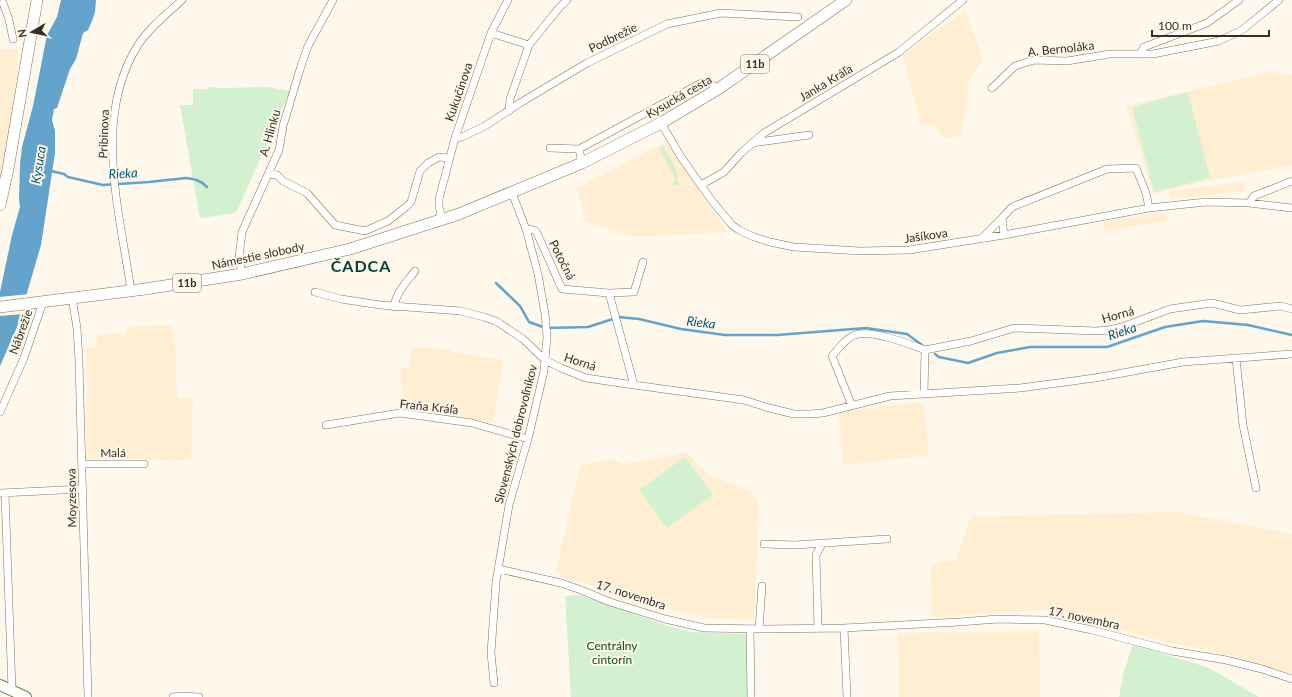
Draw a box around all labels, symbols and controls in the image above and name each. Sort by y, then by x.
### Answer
north arrow [12,12,52,52]
scale bar [1152,12,1269,38]
text: 100 m [1158,18,1192,33]
street label: Podbrežie [586,19,640,56]
text: N [15,28,29,39]
street label: A. Bernoláka [1027,38,1095,59]
road number: 11b [741,55,769,73]
street label: Kukučínova [441,60,476,123]
street label: Janka Kráľa [796,61,855,104]
street label: Kysucká cesta [643,72,714,121]
street label: A. Hlinku [256,108,283,158]
street label: Pribinova [95,109,112,159]
water label: Kysuca [27,145,49,185]
water label: Rieka [108,164,138,182]
street label: Jašíkova [903,225,949,246]
street label: Potočná [546,237,579,282]
street label: Námestie slobody [210,238,306,273]
district label: ČADCA [331,256,391,275]
road number: 11b [173,274,201,292]
street label: Horná [1100,303,1136,326]
street label: Nábrežie [5,307,36,356]
water label: Rieka [686,312,717,332]
water label: Rieka [1106,319,1139,343]
street label: Horná [562,349,598,374]
street label: Slovenských dobrovoľníkov [491,362,540,505]
street label: Fraňa Kráľa [399,396,459,417]
street label: Malá [100,445,126,460]
street label: Moyzesova [63,468,80,528]
street label: 17. novembra [594,576,668,613]
street label: 17. novembra [1047,603,1121,632]
park label: Centrálny cintorín [587,638,638,667]

